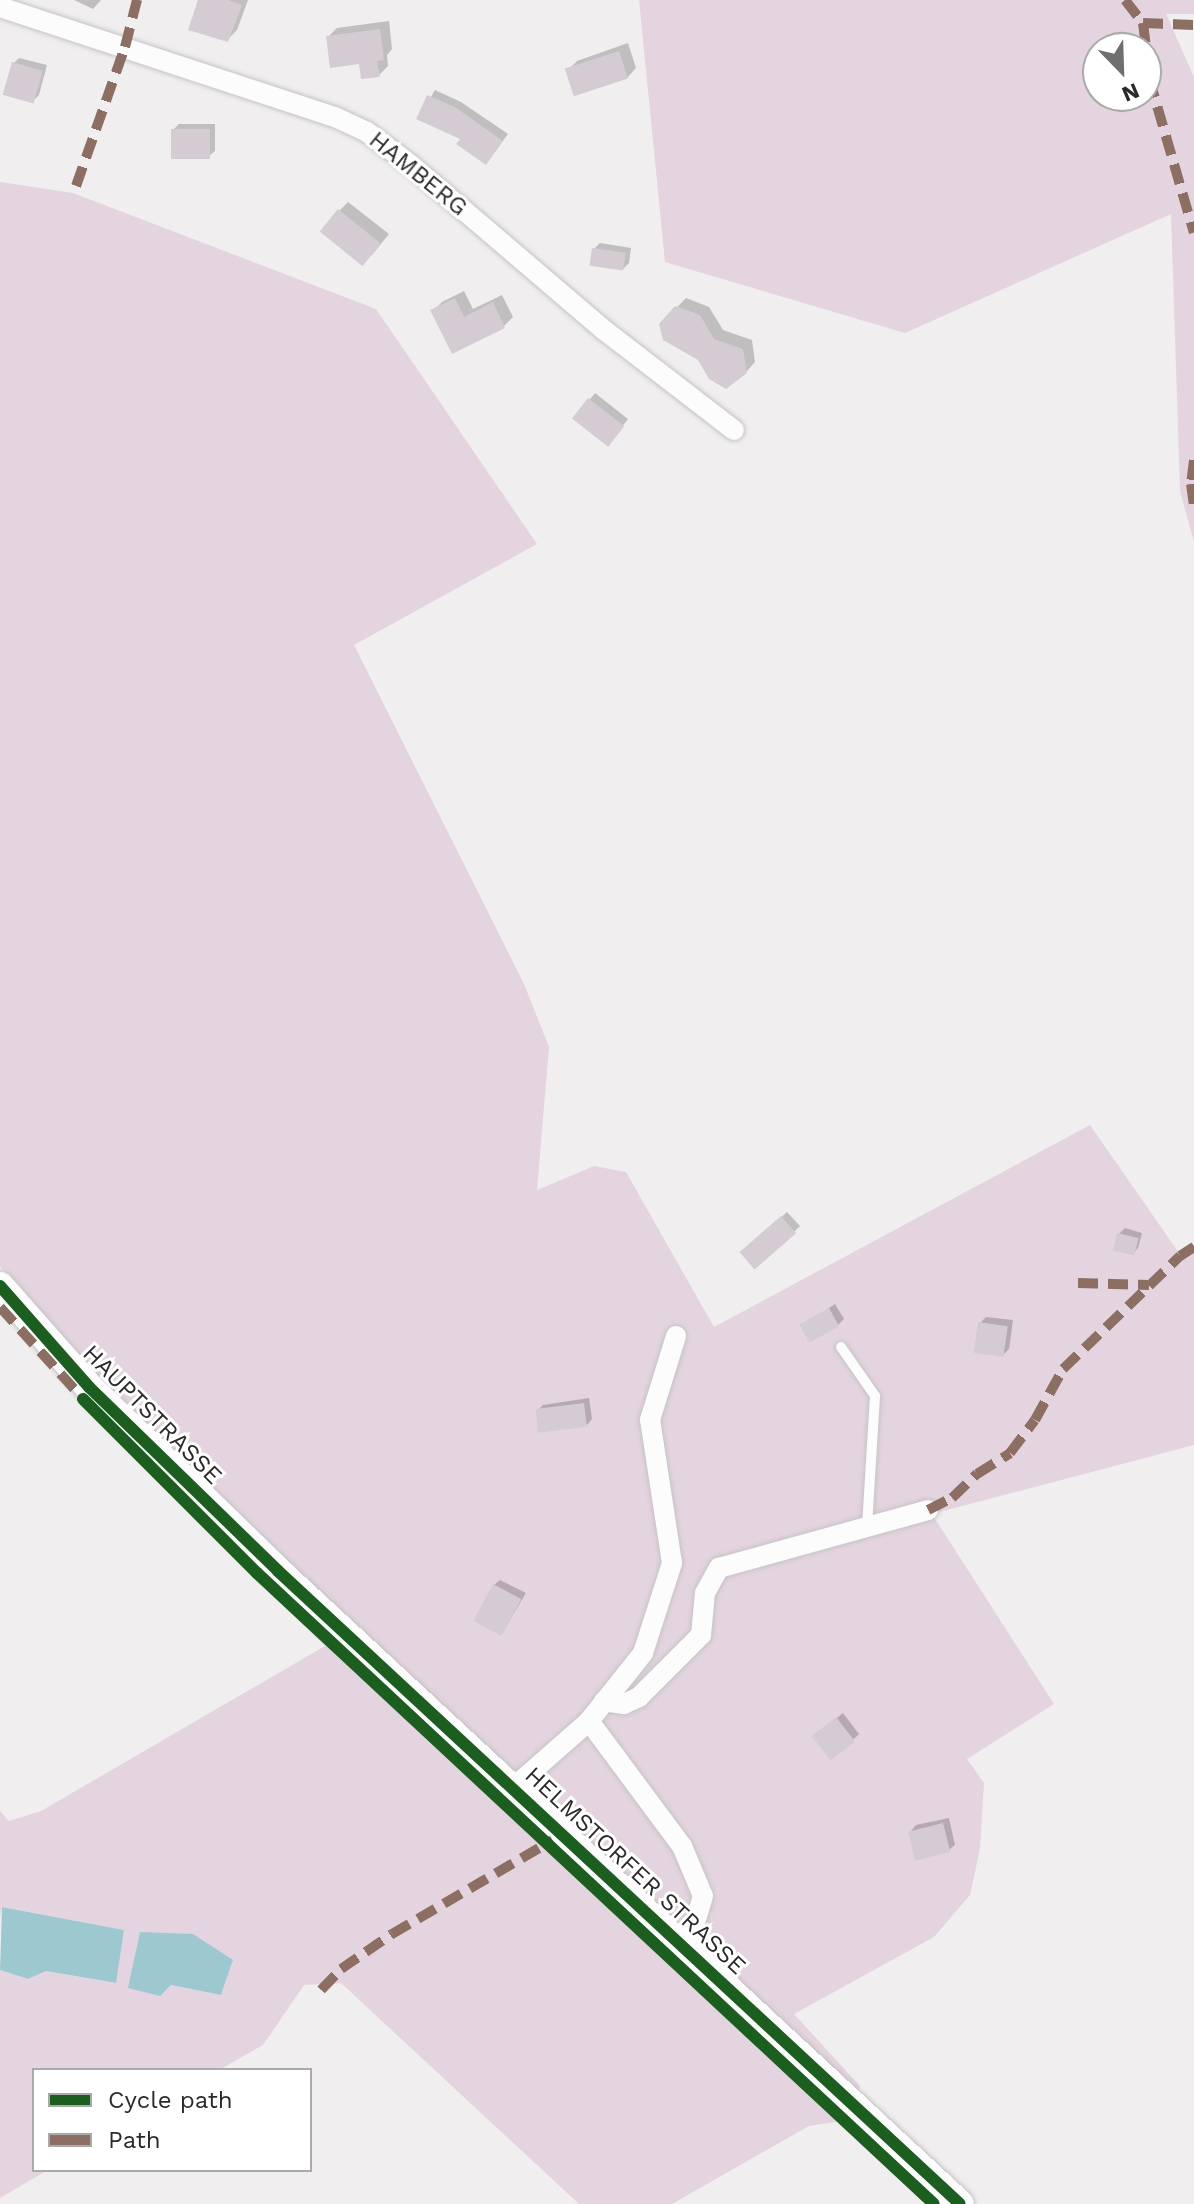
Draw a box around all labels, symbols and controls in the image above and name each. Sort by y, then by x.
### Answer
north arrow [1082,32,1162,112]
text: N [1118,78,1143,107]
street label: HAMBERG [363,126,473,222]
street label: HAUPTSTRASSE [76,1339,228,1491]
street label: HELMSTORFER STRASSE [519,1761,751,1981]
legend [32,2068,312,2172]
text: Cycle path [108,2086,233,2114]
text: Path [108,2126,161,2154]

